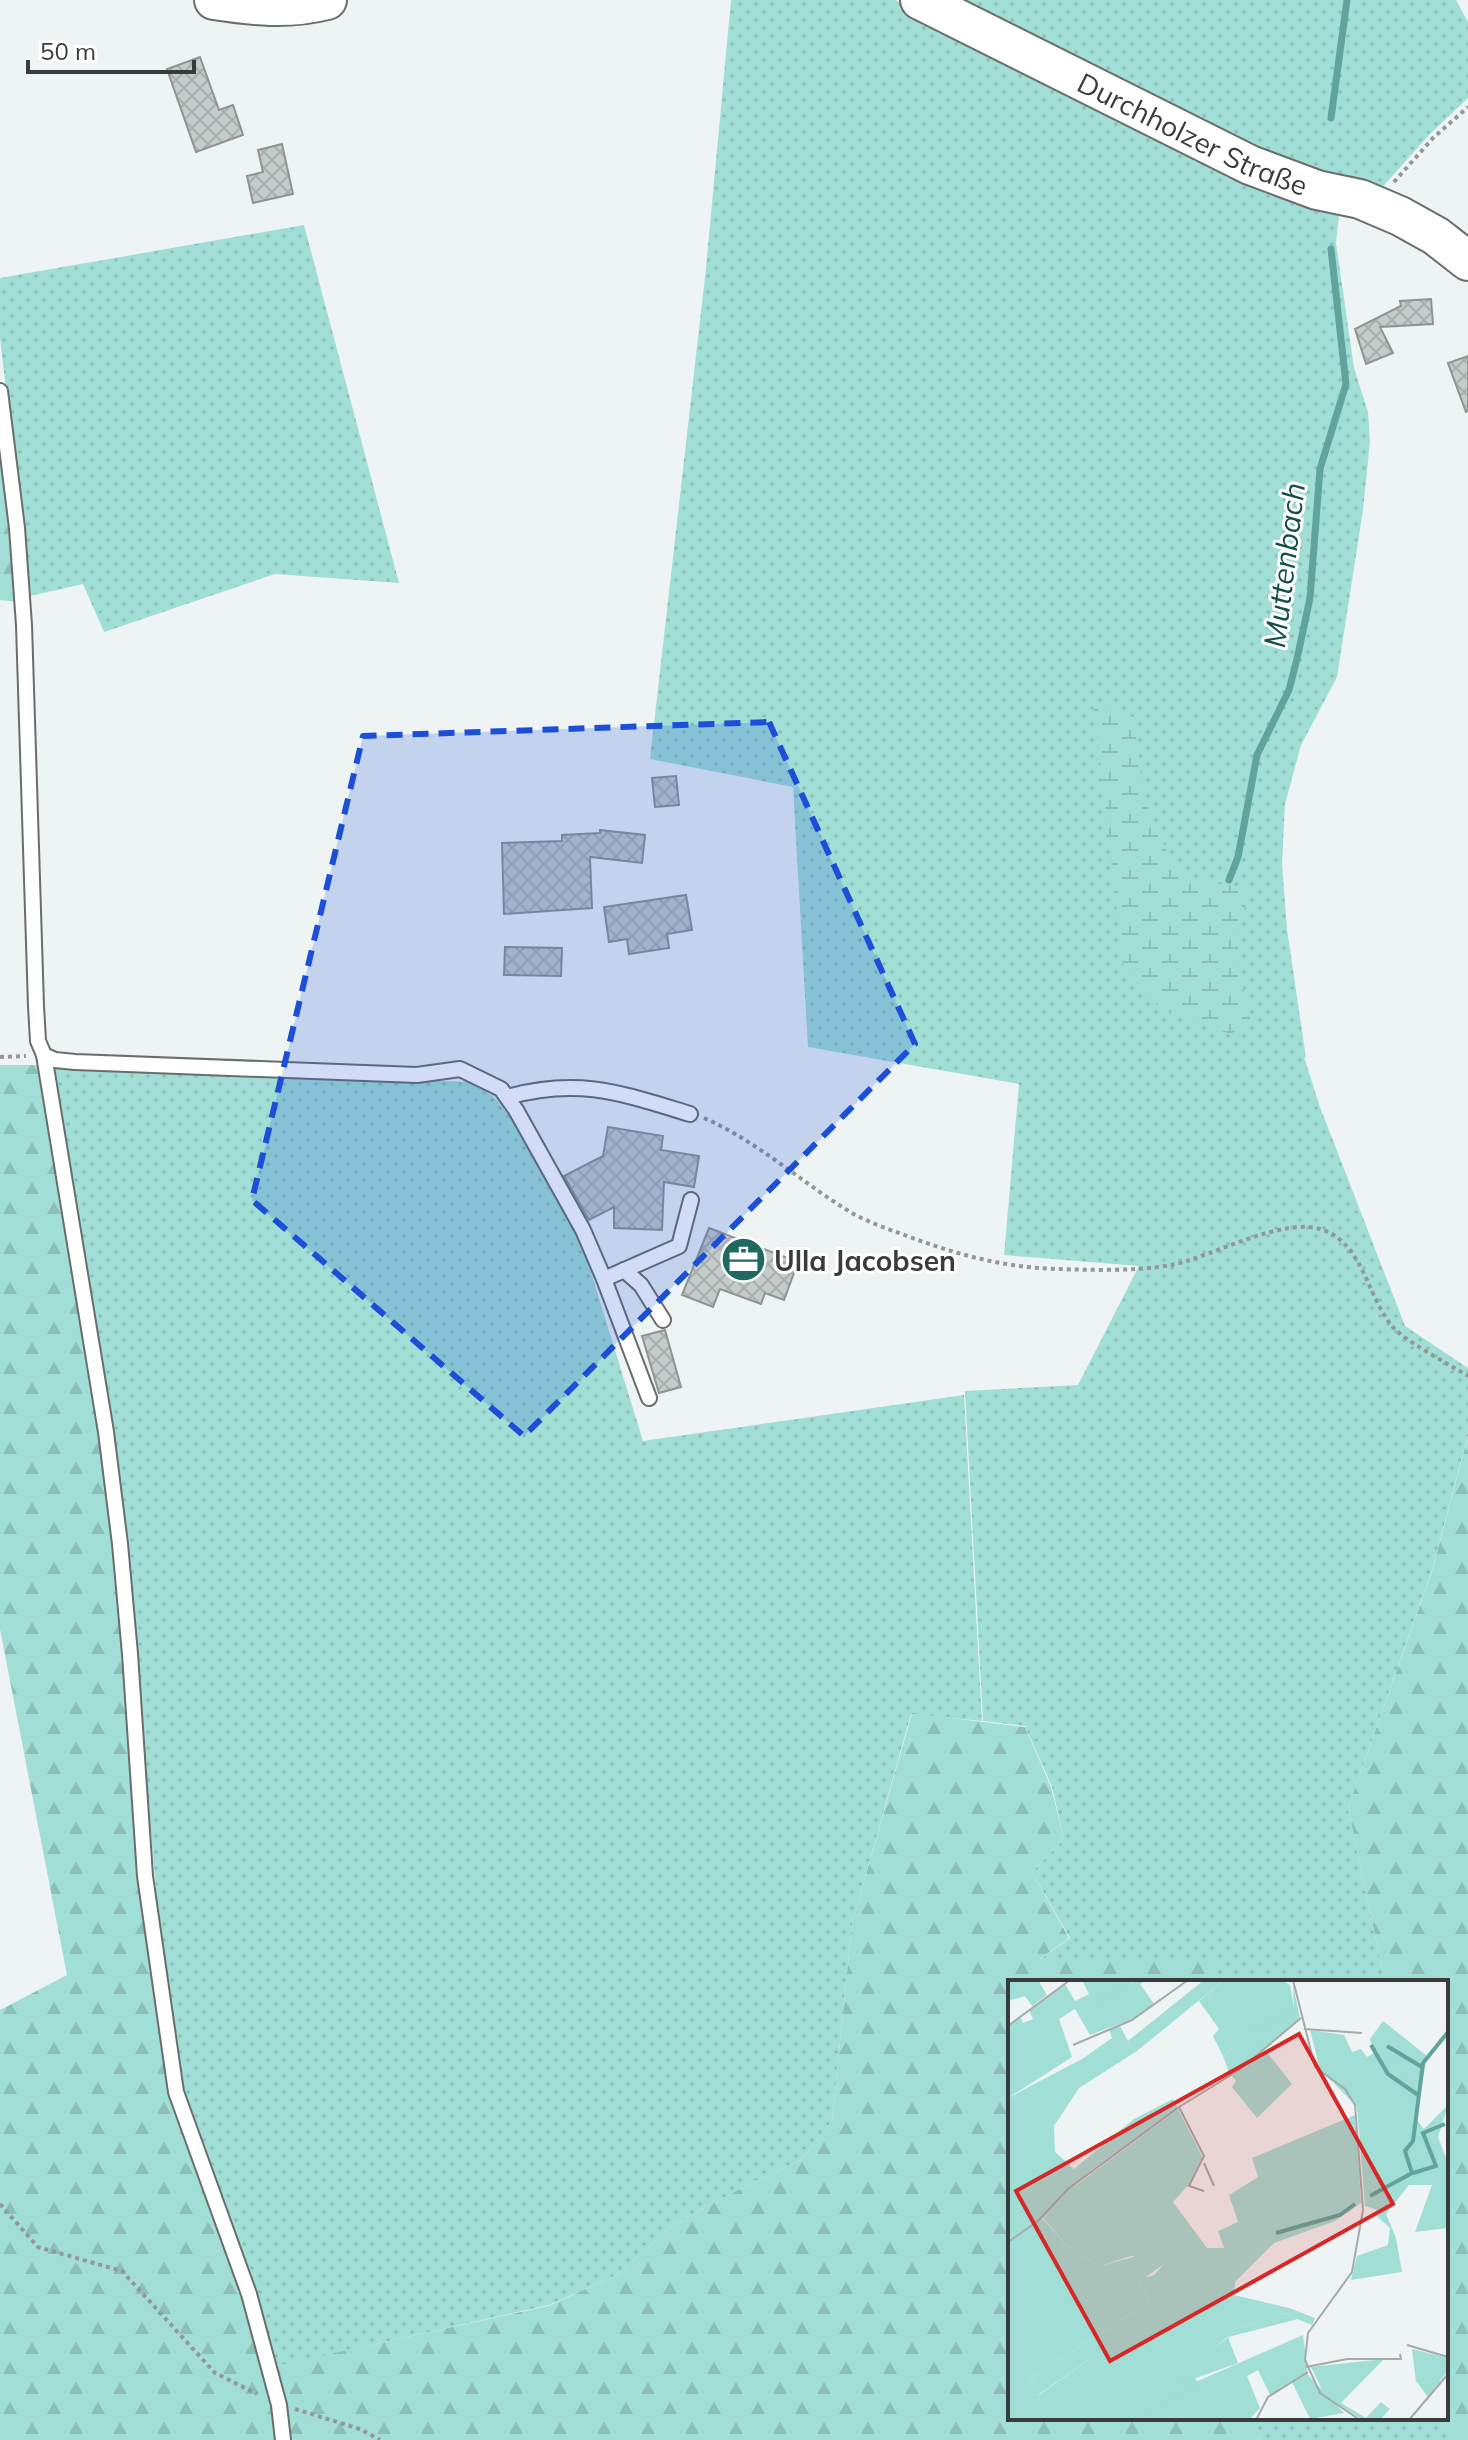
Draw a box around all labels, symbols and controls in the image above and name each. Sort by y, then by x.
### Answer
scale bar [28,24,194,74]
text: 50 m [40,36,96,66]
street label: Durchholzer Straße [1072,64,1313,202]
water label: Muttenbach [1255,480,1313,650]
office icon: Ulla Jacobsen [719,1236,767,1284]
place label: Ulla Jacobsen [774,1243,956,1278]
inset map [1008,1980,1448,2420]

